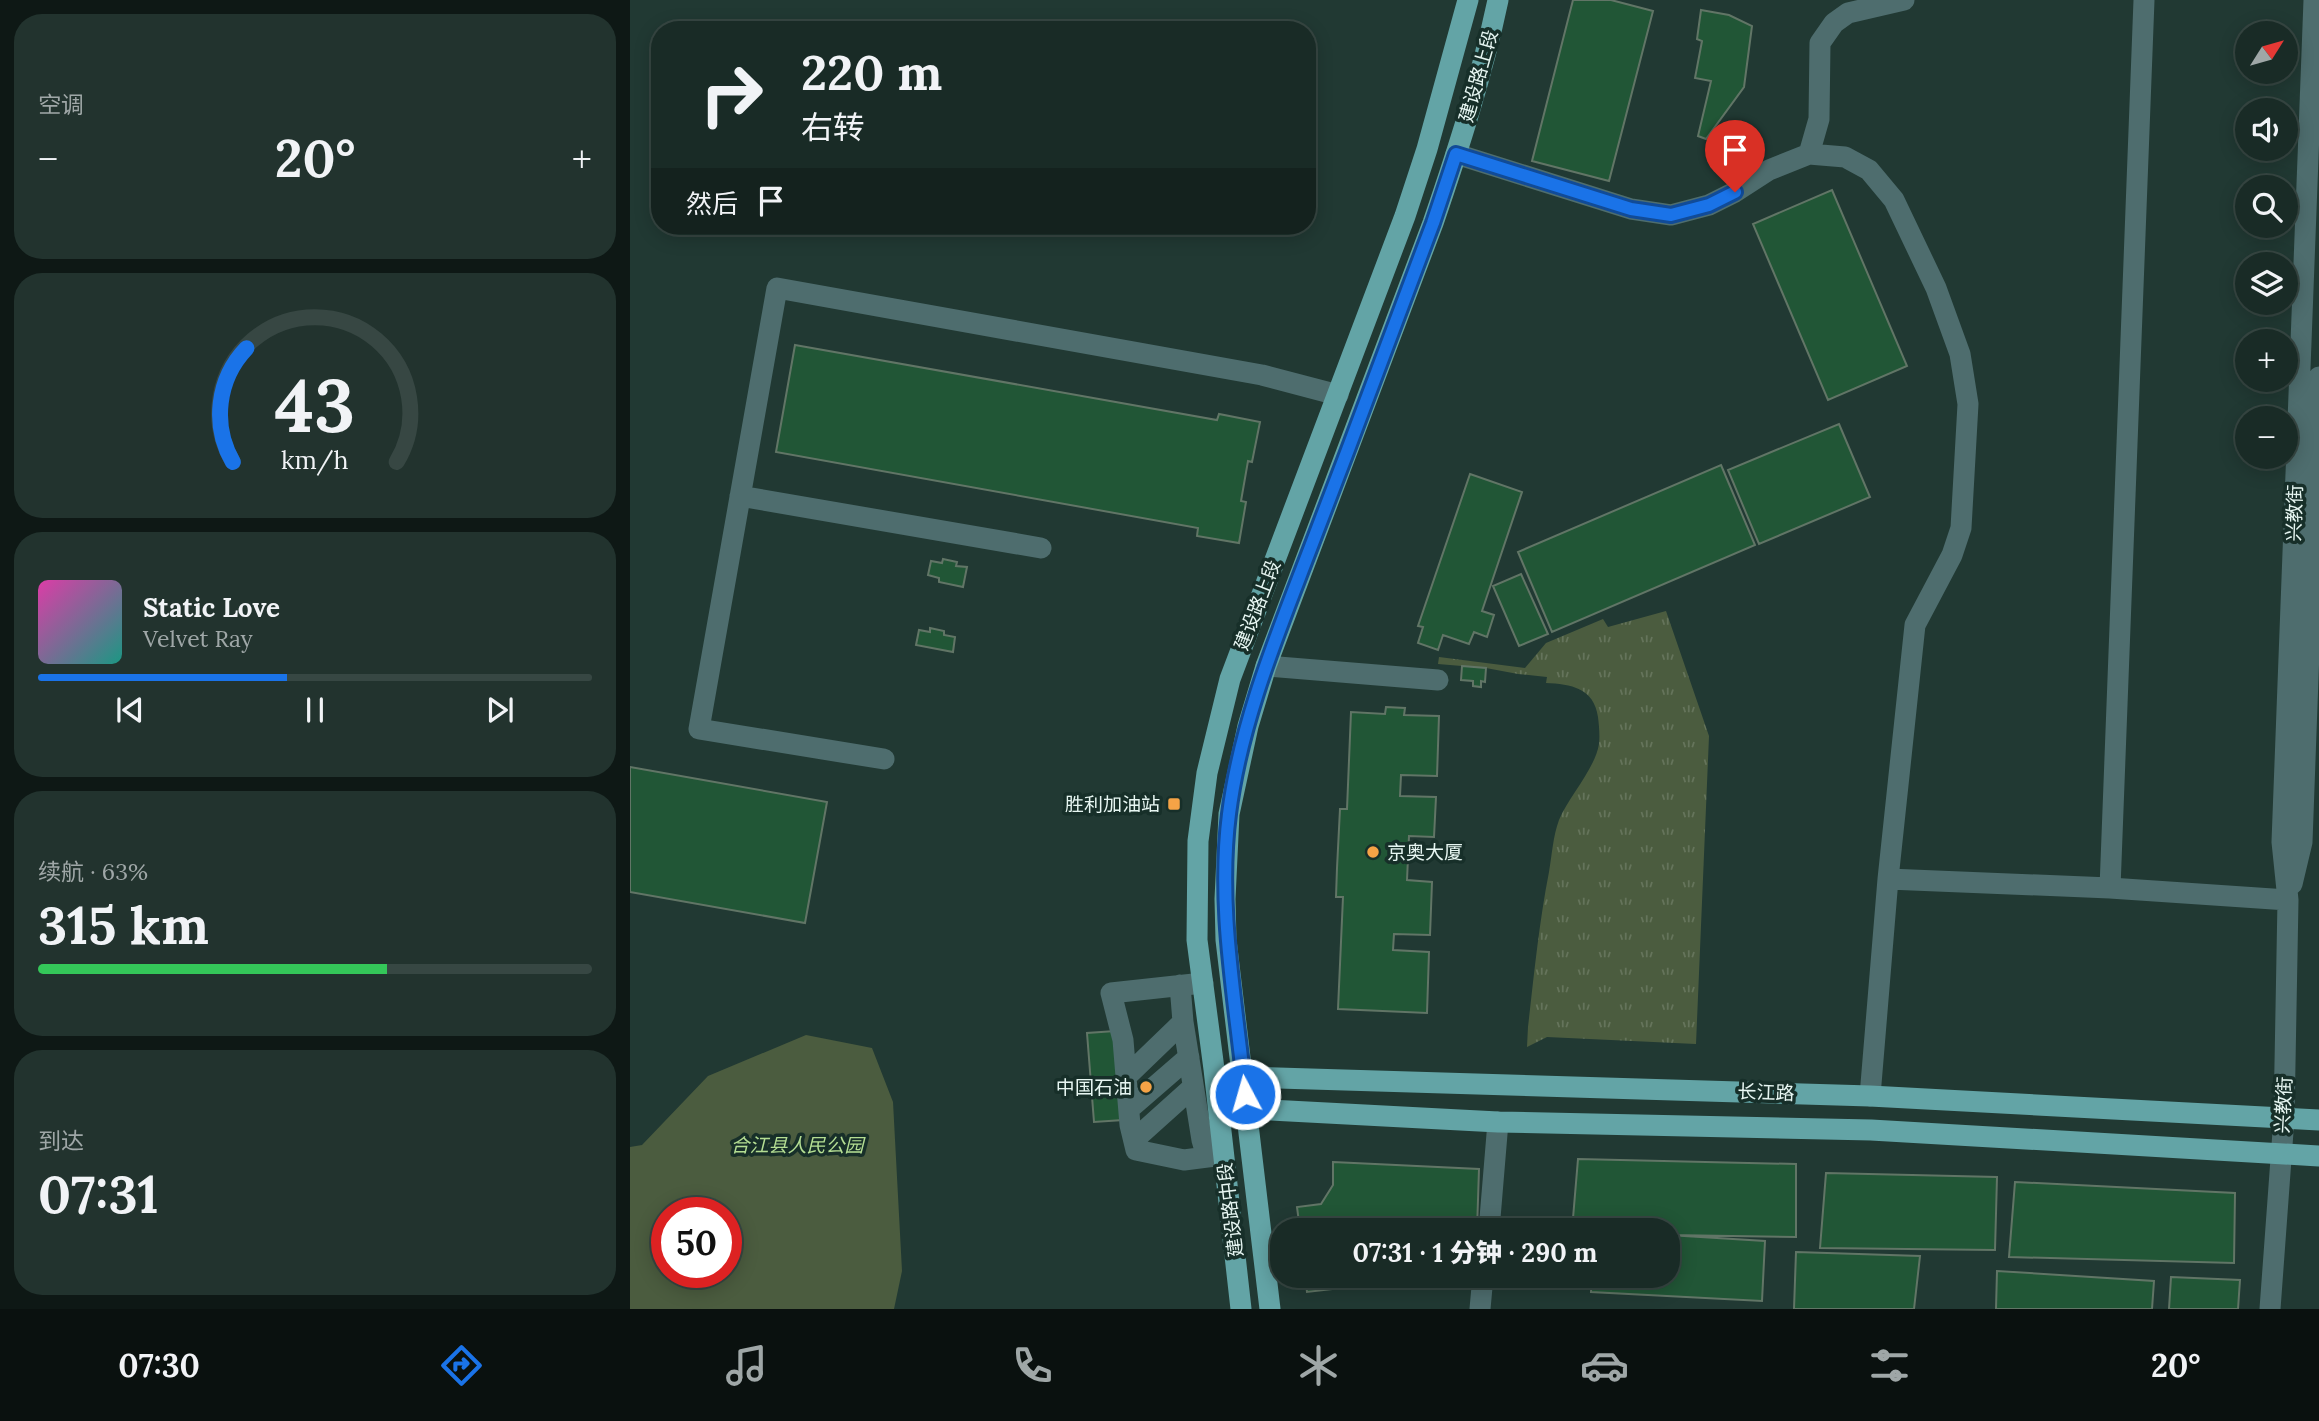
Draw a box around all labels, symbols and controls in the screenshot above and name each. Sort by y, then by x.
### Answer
north arrow [2235,21,2298,84]
map controls [2235,21,2298,469]
street label: 建设路上段 [1453,27,1503,125]
text: 220 m [801,41,942,103]
icon: right [686,49,777,140]
text: 空调 [38,90,84,119]
button: sound [2235,98,2298,161]
text: 右转 [801,107,865,148]
pin [1705,120,1765,192]
text: 20° [275,125,355,191]
icon: arrive [1716,131,1754,169]
text: − [38,135,58,183]
text: + [572,135,592,183]
button: search [2235,175,2298,238]
icon: arrive [752,182,790,220]
text: 然后 [686,187,738,220]
button: layers [2235,252,2298,315]
button: + [2235,329,2298,392]
text: 43 [275,359,355,452]
button: − [2235,406,2298,469]
text: km/h [281,443,349,475]
street label: 兴教街 [2281,484,2307,542]
street label: 建设路上段 [1229,556,1285,654]
text: Static Love [143,591,280,624]
text: Velvet Ray [143,624,253,653]
icon: previous [111,691,149,729]
icon: pause [296,691,334,729]
icon: next [481,691,519,729]
place label: 胜利加油站 [1065,792,1160,816]
marker: 胜利加油站 [1166,796,1182,812]
place label: 京奥大厦 [1387,840,1463,864]
marker: 京奥大厦 [1365,844,1381,860]
text: 续航 · 63% [38,857,148,886]
text: 315 km [38,892,209,958]
position arrow [1208,1057,1282,1131]
place label: 中国石油 [1056,1075,1132,1099]
street label: 兴教街 [2270,1076,2296,1134]
marker: 中国石油 [1138,1079,1154,1095]
street label: 长江路 [1737,1079,1795,1105]
text: 到达 [38,1126,84,1155]
park label: 合江县人民公园 [730,1133,866,1157]
text: 07:31 [38,1161,159,1227]
street label: 建设路中段 [1212,1161,1248,1259]
speed limit sign: 50 [651,1197,742,1288]
text: 07:31 · 1 分钟 · 290 m [1353,1236,1597,1269]
icon: directions [437,1341,486,1390]
icon: music [722,1341,771,1390]
icon: phone [1008,1341,1057,1390]
icon: climate [1294,1341,1343,1390]
icon: car [1580,1341,1629,1390]
icon: filters [1865,1341,1914,1390]
text: 07:30 [118,1345,200,1386]
text: 20° [2151,1345,2201,1386]

